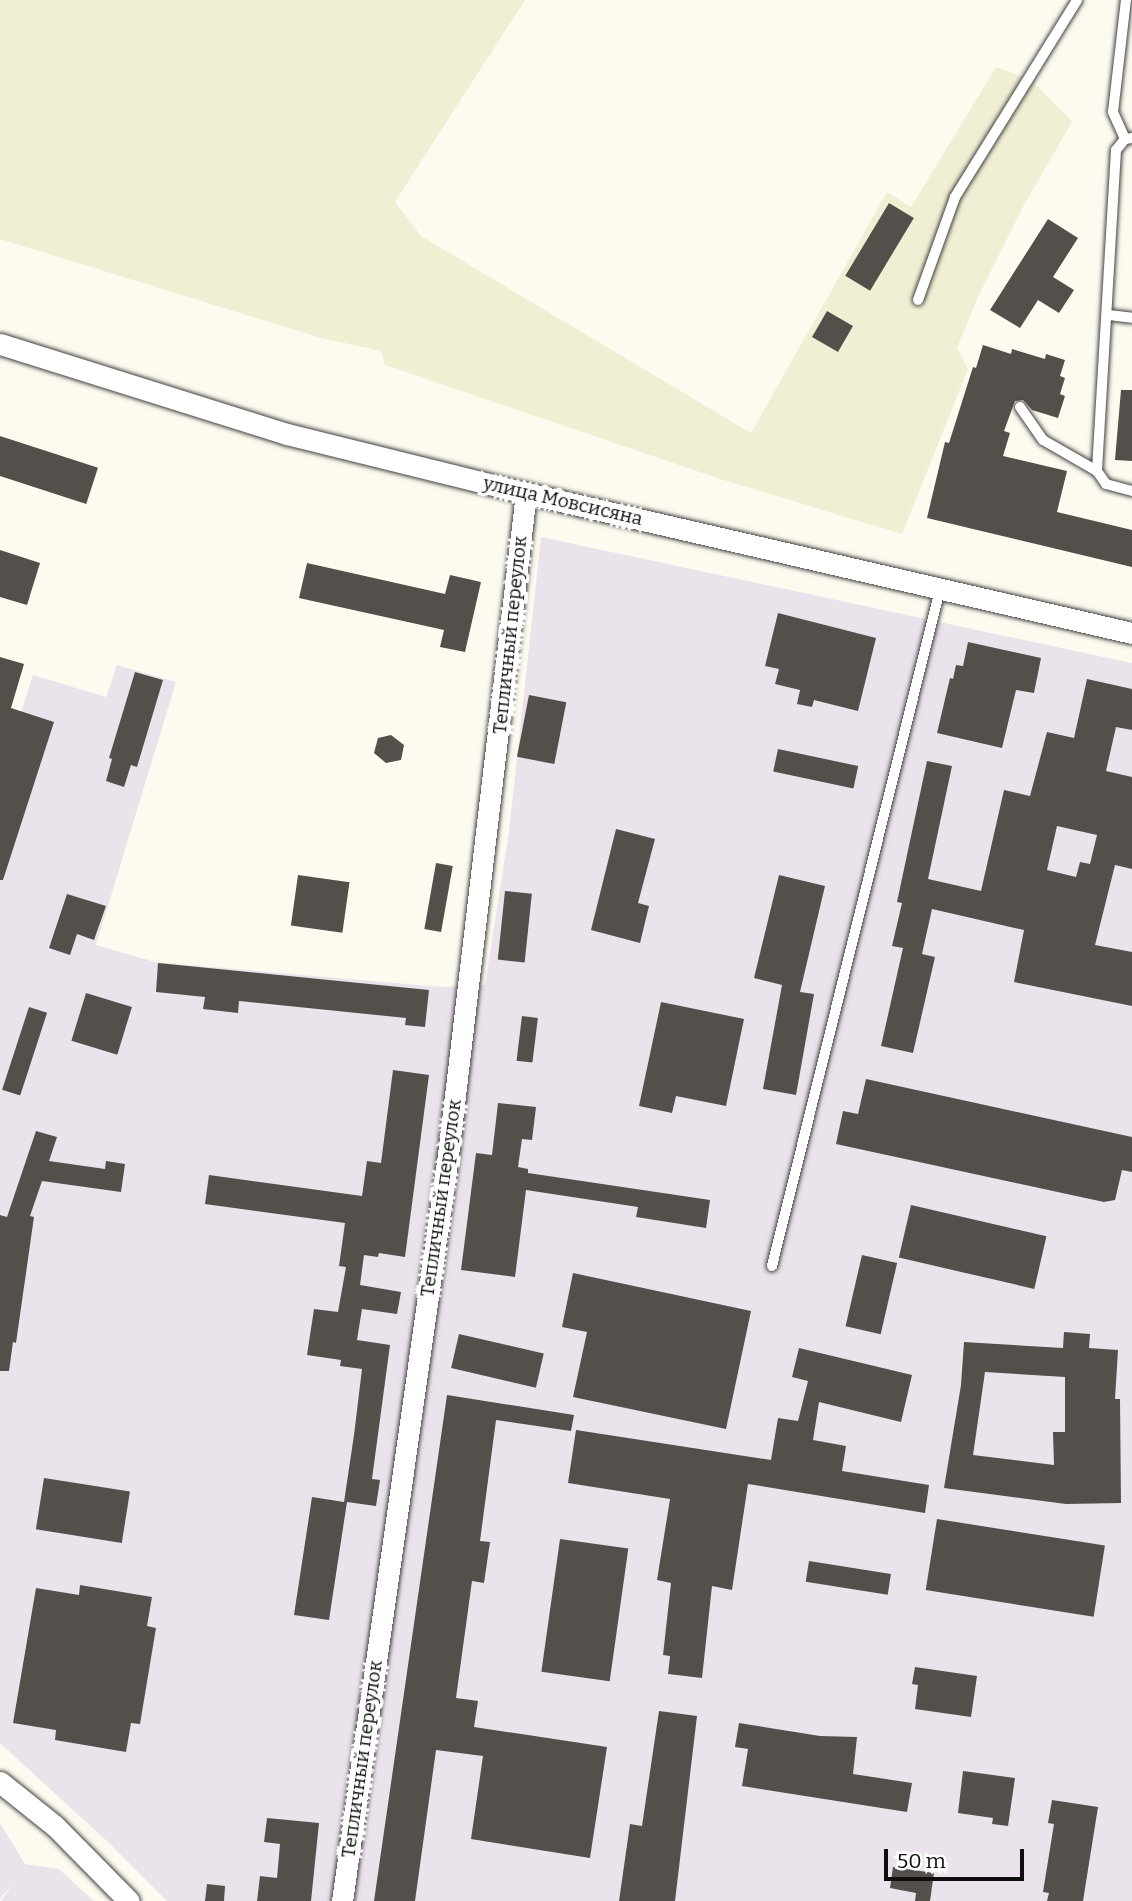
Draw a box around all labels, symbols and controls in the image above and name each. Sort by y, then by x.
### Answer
street label: улица Мовсисяна [481,472,645,530]
street label: Тепличный переулок [488,535,532,735]
street label: Тепличный переулок [416,1098,466,1298]
street label: Тепличный переулок [337,1659,387,1859]
scale bar [887,1834,1027,1878]
text: 50 m [897,1848,946,1874]

